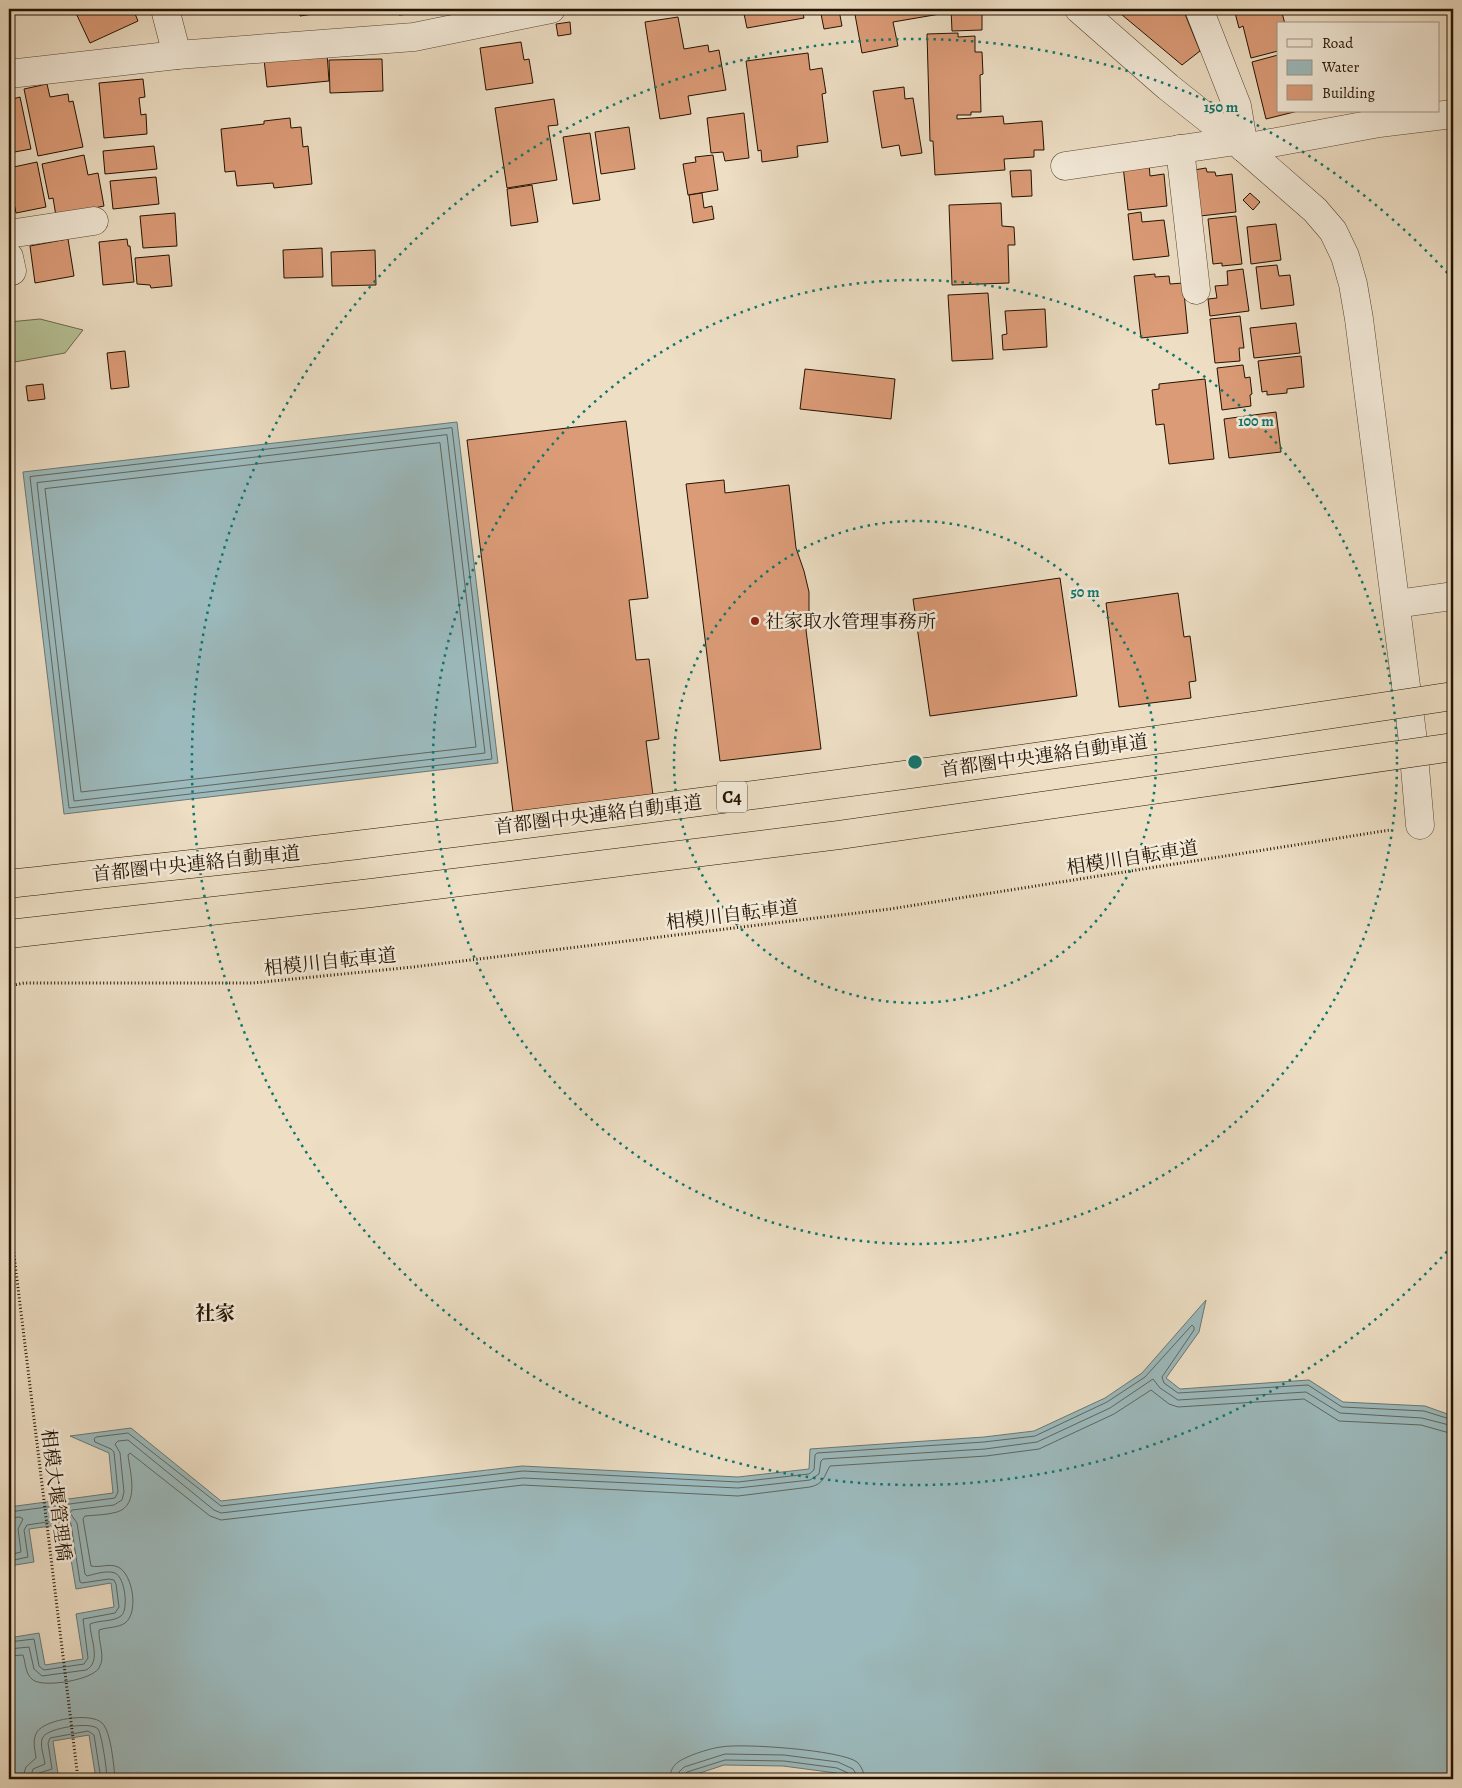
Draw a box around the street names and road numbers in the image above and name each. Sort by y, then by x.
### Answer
street label: 首都圏中央連絡自動車道 [939,729,1149,783]
road number: C4 [717,782,747,812]
street label: 首都圏中央連絡自動車道 [493,789,703,841]
street label: 相模川自転車道 [1064,835,1200,881]
street label: 首都圏中央連絡自動車道 [91,840,301,888]
street label: 相模川自転車道 [665,894,800,936]
street label: 相模川自転車道 [263,942,398,982]
street label: 相模大堰管理橋 [35,1428,77,1563]

